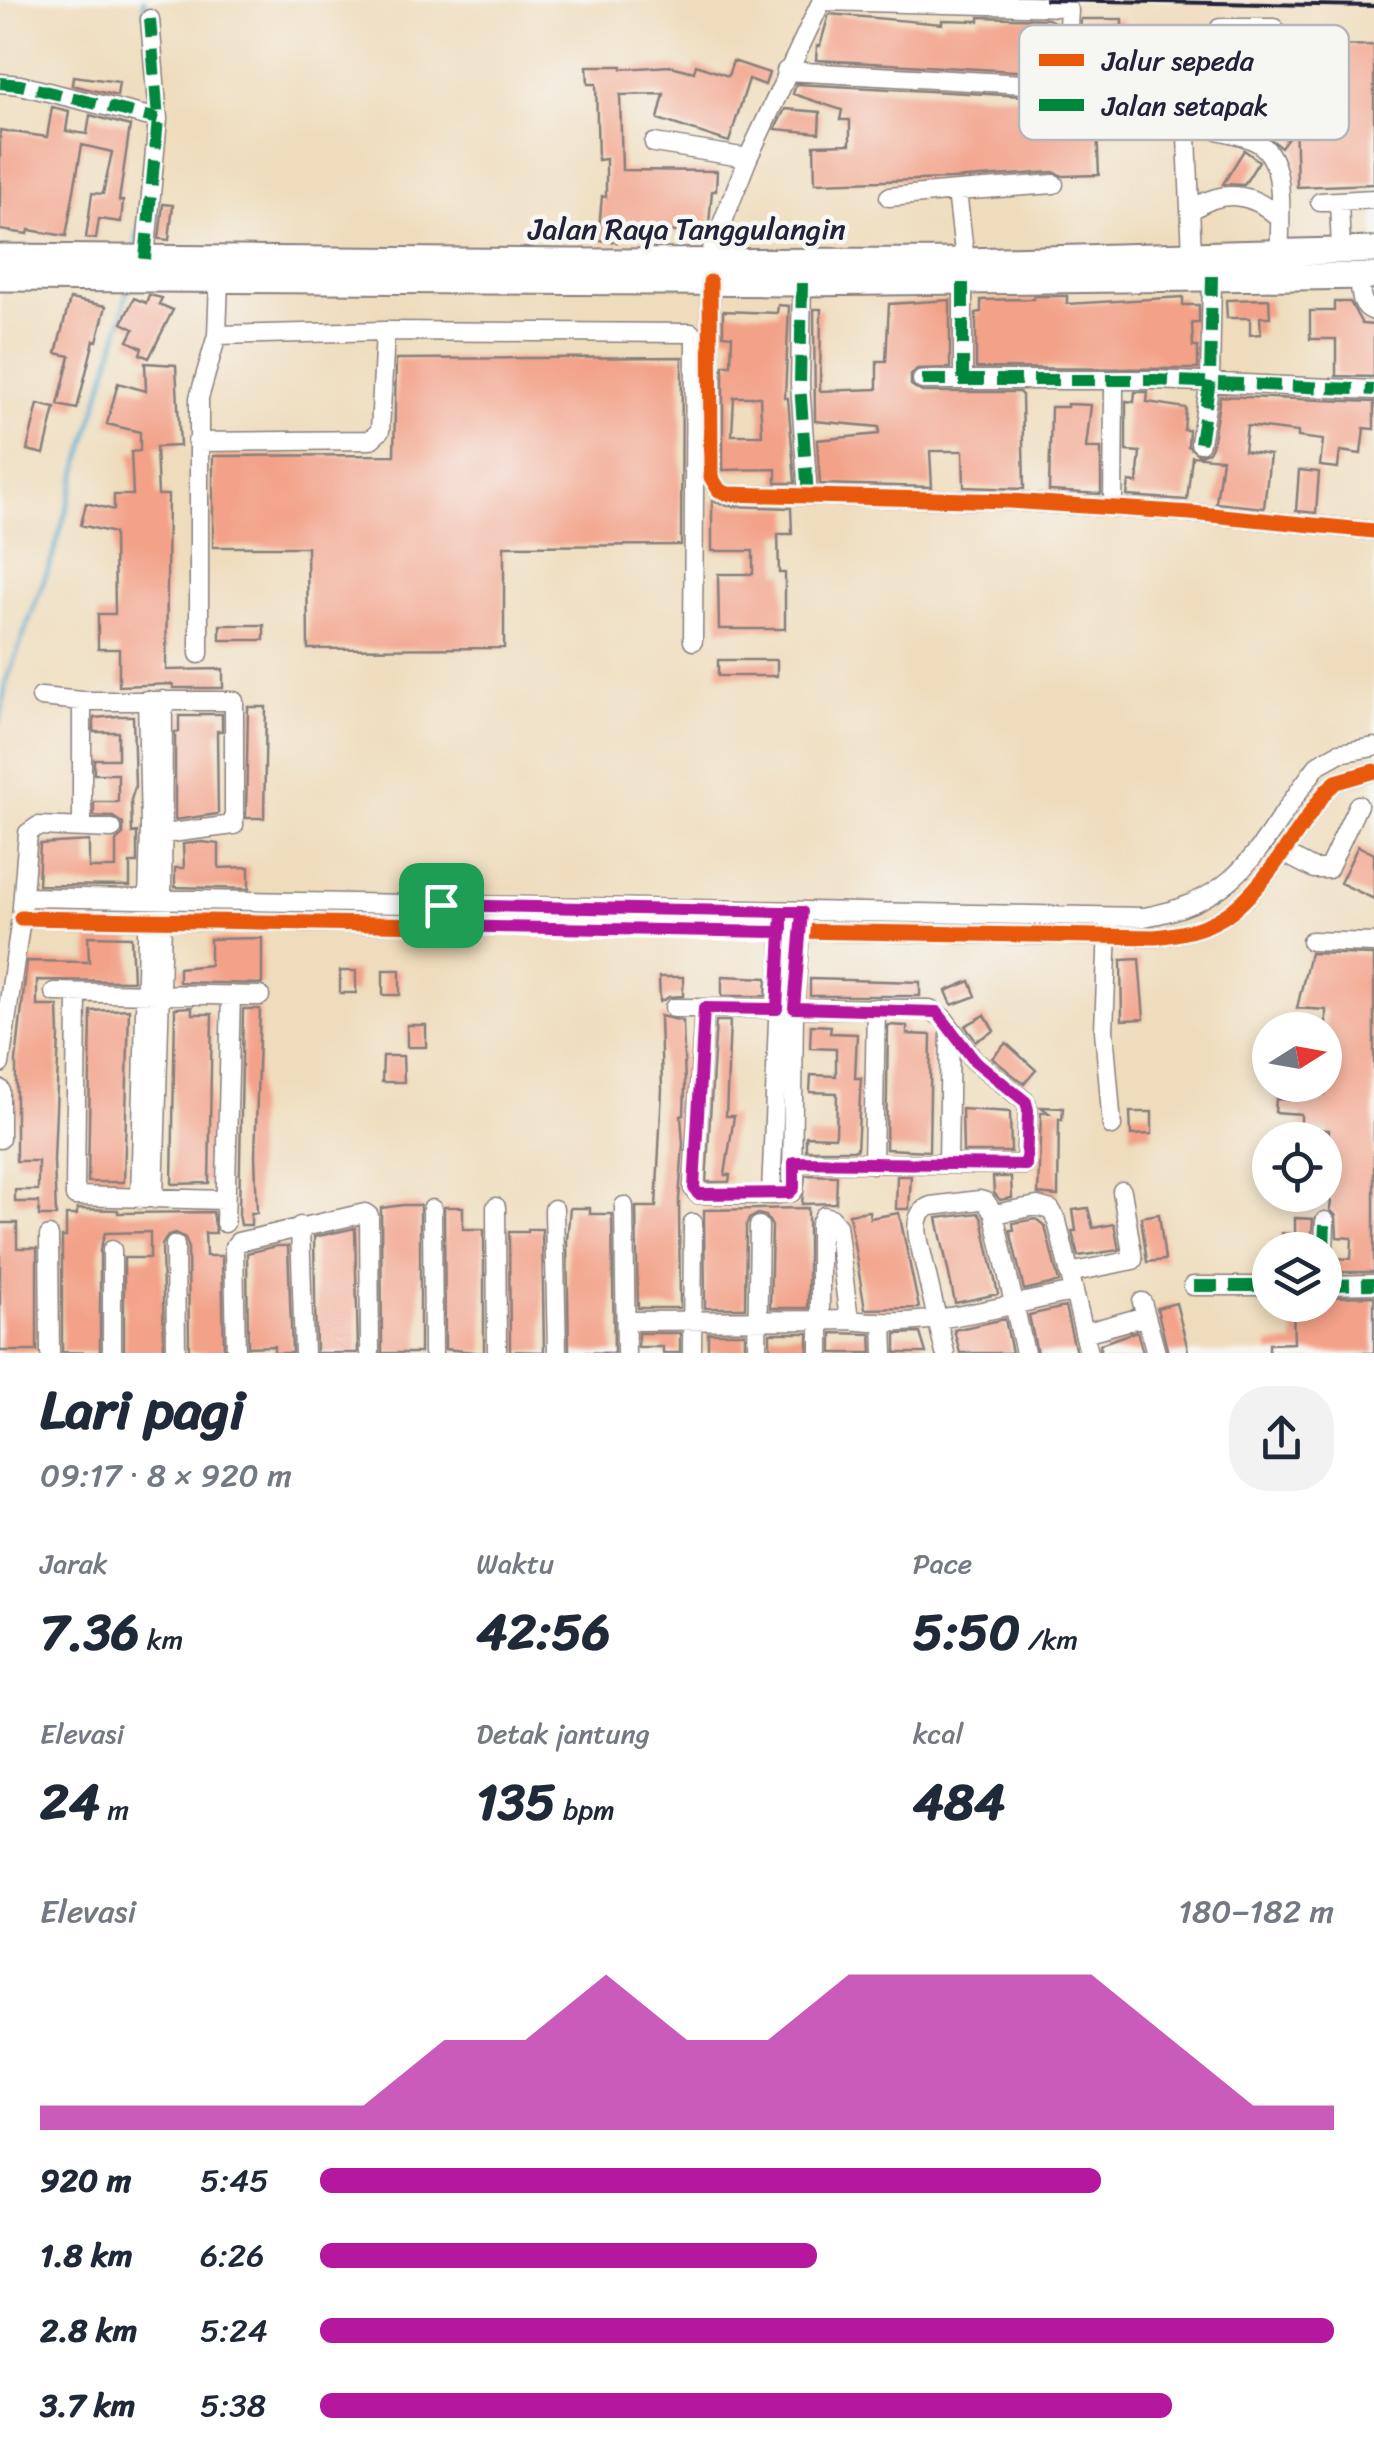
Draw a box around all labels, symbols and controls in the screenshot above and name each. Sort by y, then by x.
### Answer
legend [1019,25,1349,140]
text: Jalur sepeda [1101,36,1255,85]
text: Jalan setapak [1101,81,1269,130]
street label: Jalan Raya Tanggulangin [527,202,846,256]
pin [399,863,484,948]
icon: arrive [414,878,469,933]
north arrow [1252,1012,1342,1102]
map controls [1252,1012,1342,1322]
button: locate [1252,1122,1342,1212]
button: layers [1252,1232,1342,1322]
text: Lari pagi [40,1361,245,1458]
button: share [1229,1386,1334,1491]
text: 09:17 · 8 × 920 m [40,1447,292,1504]
text: Jarak [40,1539,108,1588]
text: Waktu [476,1539,554,1588]
text: Pace [913,1539,972,1588]
text: 7.36 [40,1588,140,1677]
text: 42:56 [476,1588,610,1677]
text: 5:50 [913,1588,1020,1677]
text: km [140,1615,183,1664]
text: /km [1020,1615,1078,1664]
text: Elevasi [40,1709,124,1758]
text: Detak jantung [476,1709,650,1758]
text: kcal [913,1709,964,1758]
text: 24 [40,1758,100,1847]
text: 135 [476,1758,556,1847]
text: 484 [913,1758,1005,1847]
text: m [100,1785,129,1834]
text: bpm [556,1785,615,1834]
text: Elevasi [40,1883,136,1940]
text: 180–182 m [1178,1883,1334,1940]
text: 920 m [40,2152,131,2209]
text: 5:45 [200,2152,269,2209]
text: 1.8 km [40,2227,133,2284]
text: 6:26 [200,2227,264,2284]
text: 2.8 km [40,2302,137,2359]
text: 5:24 [200,2302,268,2359]
text: 3.7 km [40,2377,135,2434]
text: 5:38 [200,2377,266,2434]

